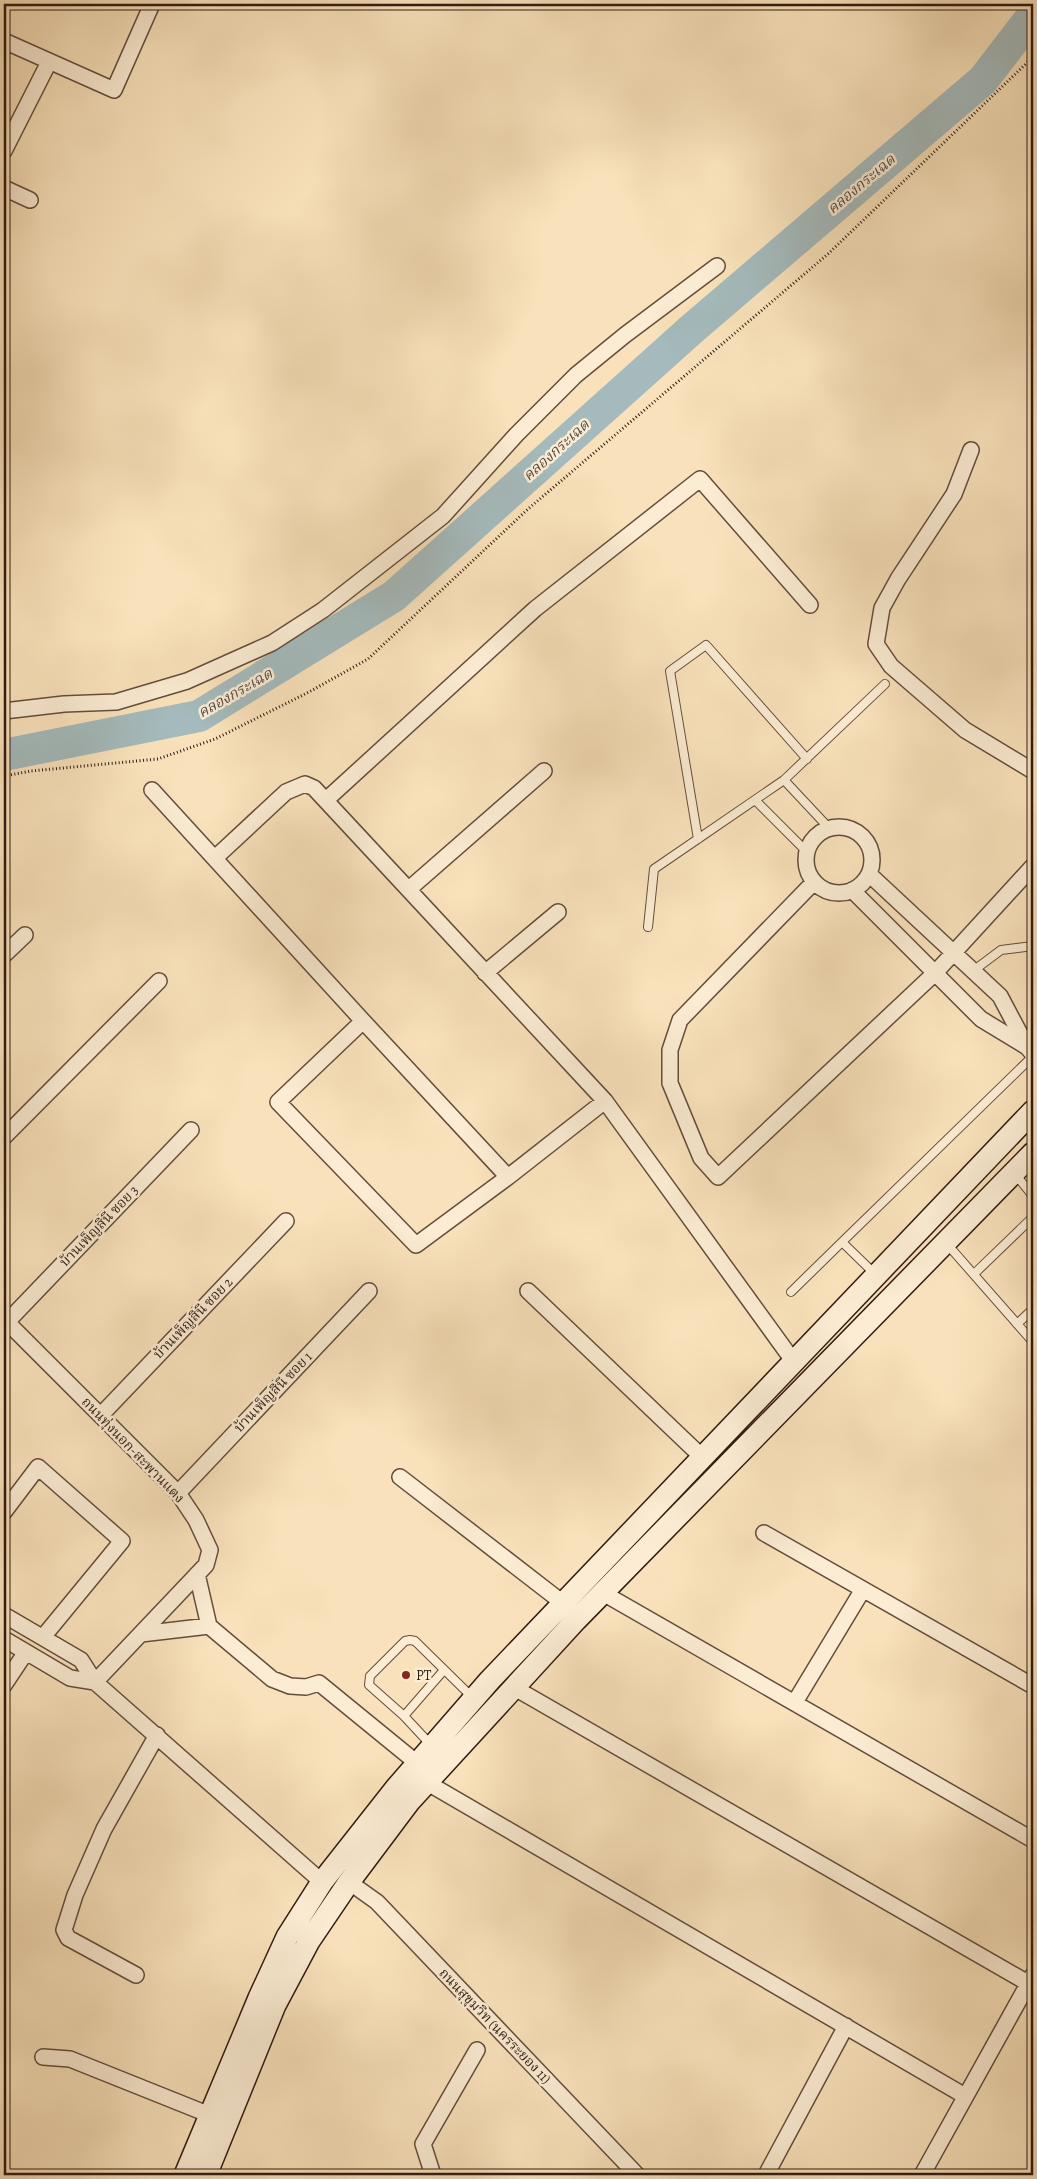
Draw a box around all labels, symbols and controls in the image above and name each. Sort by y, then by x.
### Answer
water label: คลองกระเฉด [823,149,900,218]
water label: คลองกระเฉด [518,414,594,485]
water label: คลองกระเฉด [194,663,276,722]
street label: บ้านเพ็ญสินี ซอย 3 [55,1181,143,1271]
street label: บ้านเพ็ญสินี ซอย 2 [149,1273,237,1363]
street label: บ้านเพ็ญสินี ซอย 1 [230,1347,317,1436]
street label: ถนนทุ่งนอก-สะพานแตง [77,1393,189,1507]
place label: PT [416,1666,432,1685]
marker: PT [400,1669,412,1681]
street label: ถนนสุขุมวิท (นครระยอง 11) [435,1964,555,2088]

